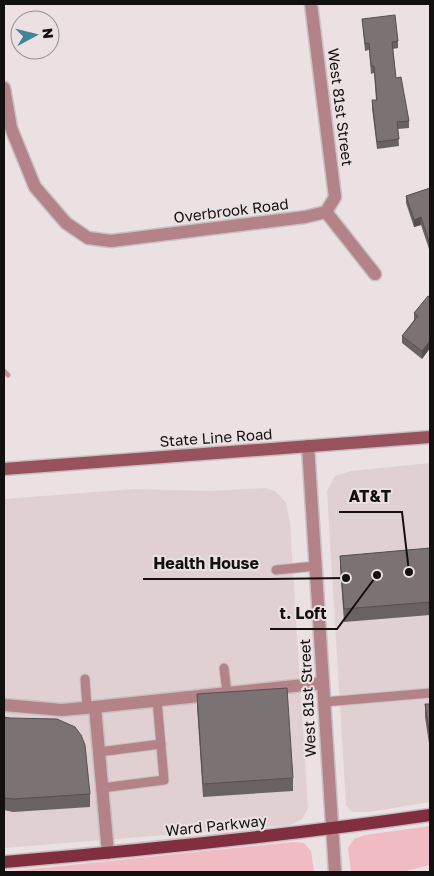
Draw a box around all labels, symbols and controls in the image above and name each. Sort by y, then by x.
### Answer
north arrow [10,10,60,60]
text: N [39,27,57,40]
street label: West 81st Street [325,47,357,167]
street label: Overbrook Road [173,194,289,226]
street label: State Line Road [159,424,273,450]
callout: AT&T [339,481,402,512]
text: AT&T [349,486,392,506]
callout: Health House [143,548,269,579]
text: Health House [153,553,259,573]
callout: t. Loft [270,598,337,629]
text: t. Loft [279,603,327,623]
street label: West 81st Street [295,638,319,758]
street label: Ward Parkway [164,811,268,839]

